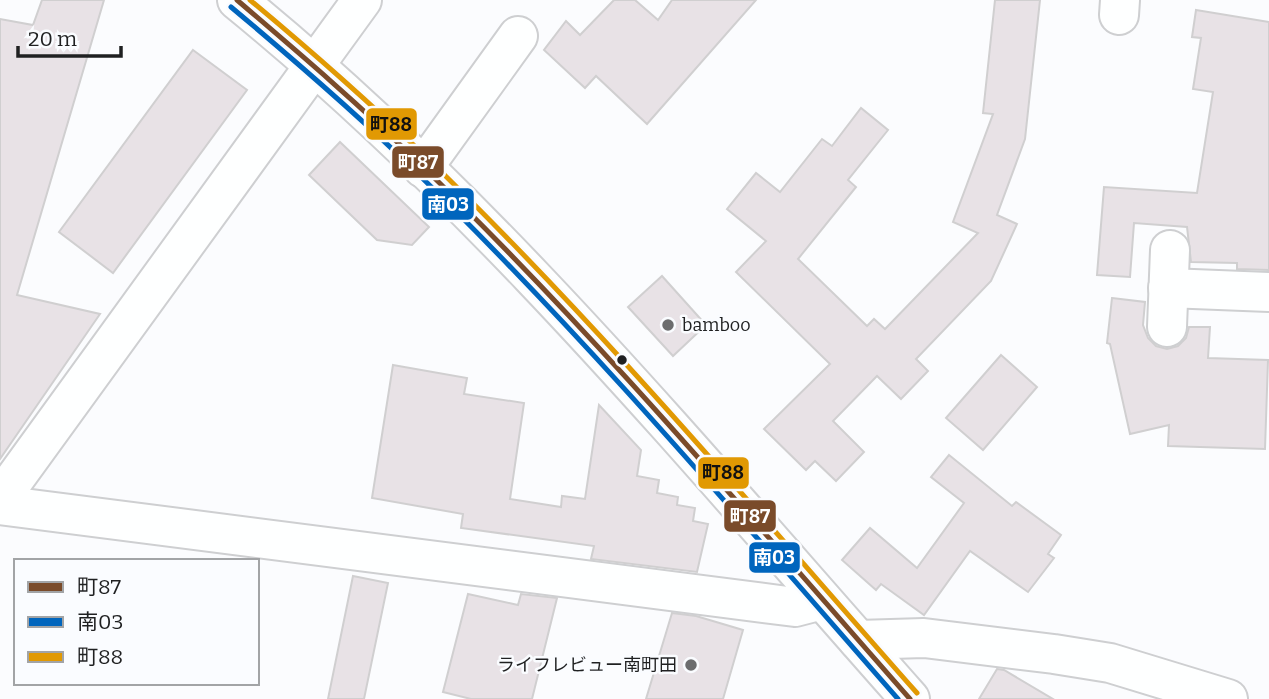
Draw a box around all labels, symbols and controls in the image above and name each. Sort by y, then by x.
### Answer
scale bar [18,14,121,58]
text: 20 m [28,26,77,52]
line badge: 町88 [365,107,418,141]
text: 町88 [370,113,412,136]
line badge: 町87 [391,145,445,179]
text: 町87 [398,151,438,174]
line badge: 南03 [421,187,475,221]
text: 南03 [427,193,469,216]
place label: bamboo [682,314,751,336]
marker: bamboo [660,317,676,333]
unlabelled marker [615,353,629,367]
line badge: 町88 [697,456,750,490]
text: 町88 [702,461,744,484]
line badge: 町87 [723,499,777,533]
text: 町87 [730,505,770,528]
line badge: 南03 [748,541,801,574]
text: 南03 [753,546,795,569]
legend [14,559,259,685]
text: 町87 [77,574,122,600]
text: 南03 [77,609,123,635]
text: 町88 [77,644,123,670]
place label: ライフレビュー南町田 [497,654,677,676]
marker: ライフレビュー南町田 [683,657,699,673]

